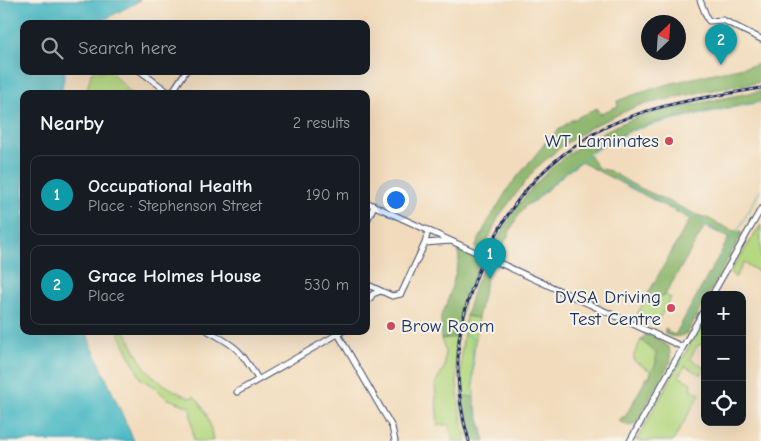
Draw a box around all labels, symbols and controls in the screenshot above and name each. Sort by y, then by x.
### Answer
north arrow [641,15,686,60]
search box [20,20,370,75]
pin: 2 [705,24,737,65]
icon: search [38,34,66,62]
text: Search here [78,37,177,59]
text: Nearby [40,111,104,135]
text: 2 results [293,114,350,132]
place label: WT Laminates [545,130,659,152]
marker: WT Laminates [663,135,675,147]
text: Occupational Health [88,175,253,197]
text: 1 [54,186,60,204]
text: 190 m [306,186,349,204]
your location [383,187,409,213]
text: Place · Stephenson Street [88,197,262,215]
pin: 1 [474,238,506,279]
text: Grace Holmes House [88,265,261,287]
text: 2 [53,276,61,294]
text: 530 m [304,276,349,294]
place label: DVSA Driving Test Centre [555,286,661,330]
text: Place [88,287,124,305]
map controls [701,291,746,426]
button: + [701,291,746,336]
marker: DVSA Driving Test Centre [665,302,677,314]
place label: Brow Room [401,315,495,337]
marker: Brow Room [385,320,397,332]
button: − [701,336,746,381]
button: locate [701,381,746,426]

